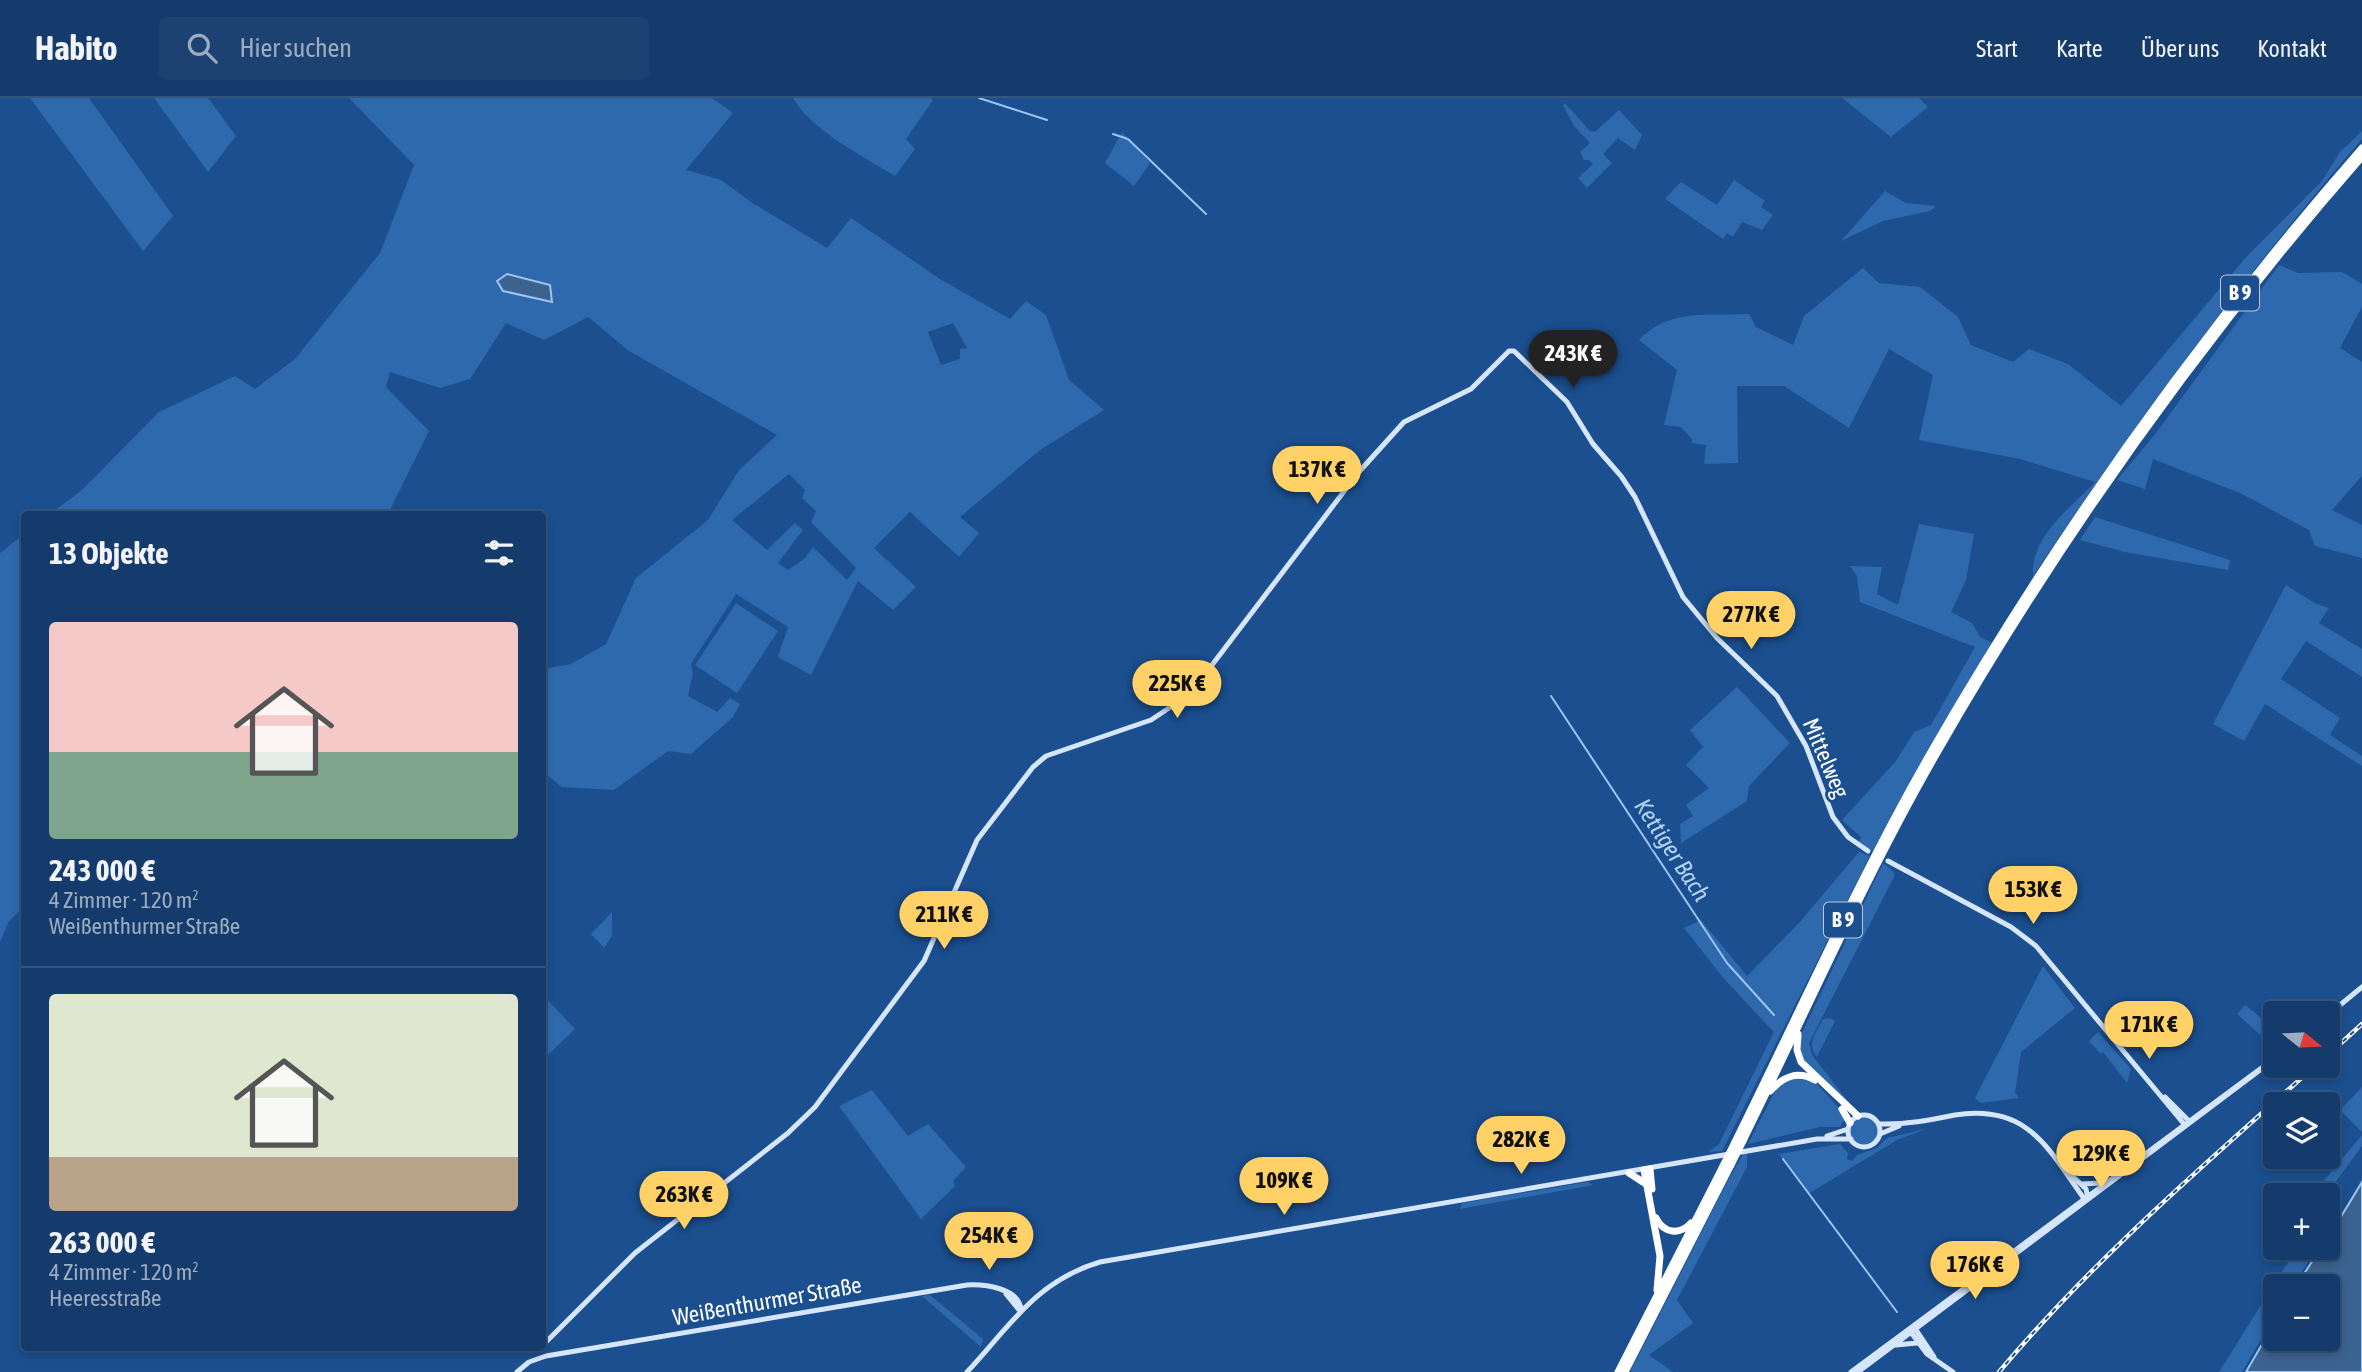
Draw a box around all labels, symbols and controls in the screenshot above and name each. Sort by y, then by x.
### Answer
search box [159,17,649,80]
text: Habito [35,29,117,67]
icon: search [183,29,221,67]
text: Hier suchen [239,33,352,63]
text: Start [1976,35,2018,62]
text: Karte [2056,35,2103,62]
text: Über uns [2141,35,2219,62]
text: Kontakt [2257,35,2327,62]
road number: B 9 [2221,276,2259,310]
pin: 243K € [1516,330,1630,390]
text: 243K € [1544,340,1602,366]
pin: 137K € [1260,446,1374,506]
text: 137K € [1288,456,1346,482]
icon: filters [480,534,518,572]
text: 13 Objekte [49,536,169,570]
pin: 277K € [1694,592,1808,651]
text: 277K € [1722,601,1780,627]
pin: 225K € [1120,660,1234,720]
icon: home [221,668,347,794]
text: 225K € [1148,670,1206,696]
street label: Mittelweg [1798,714,1854,802]
water label: Kettiger Bach [1629,793,1716,906]
text: 243 000 € [49,853,155,887]
pin: 153K € [1976,866,2090,926]
text: 153K € [2004,876,2062,902]
text: 4 Zimmer · 120 m² [49,887,199,913]
pin: 211K € [887,892,1001,951]
text: 211K € [915,901,973,927]
road number: B 9 [1824,902,1862,938]
text: Weißenthurmer Straße [49,913,240,939]
north arrow [2263,1001,2340,1078]
map controls [2263,1001,2340,1351]
pin: 171K € [2092,1002,2206,1061]
text: 171K € [2120,1011,2178,1037]
icon: home [221,1040,347,1166]
button: layers [2263,1092,2340,1169]
pin: 282K € [1464,1116,1578,1176]
text: 282K € [1492,1126,1550,1152]
pin: 129K € [2044,1130,2158,1190]
text: 129K € [2072,1140,2130,1166]
pin: 109K € [1227,1158,1341,1217]
text: 109K € [1255,1167,1313,1193]
pin: 263K € [627,1172,741,1231]
text: 263K € [655,1181,713,1207]
button: + [2263,1183,2340,1260]
pin: 254K € [932,1212,1046,1272]
text: 254K € [960,1222,1018,1248]
text: 263 000 € [49,1225,155,1259]
pin: 176K € [1918,1242,2032,1301]
text: 176K € [1946,1251,2004,1277]
text: 4 Zimmer · 120 m² [49,1259,199,1285]
street label: Weißenthurmer Straße [671,1272,863,1330]
button: − [2263,1274,2340,1351]
text: Heeresstraße [49,1285,162,1311]

